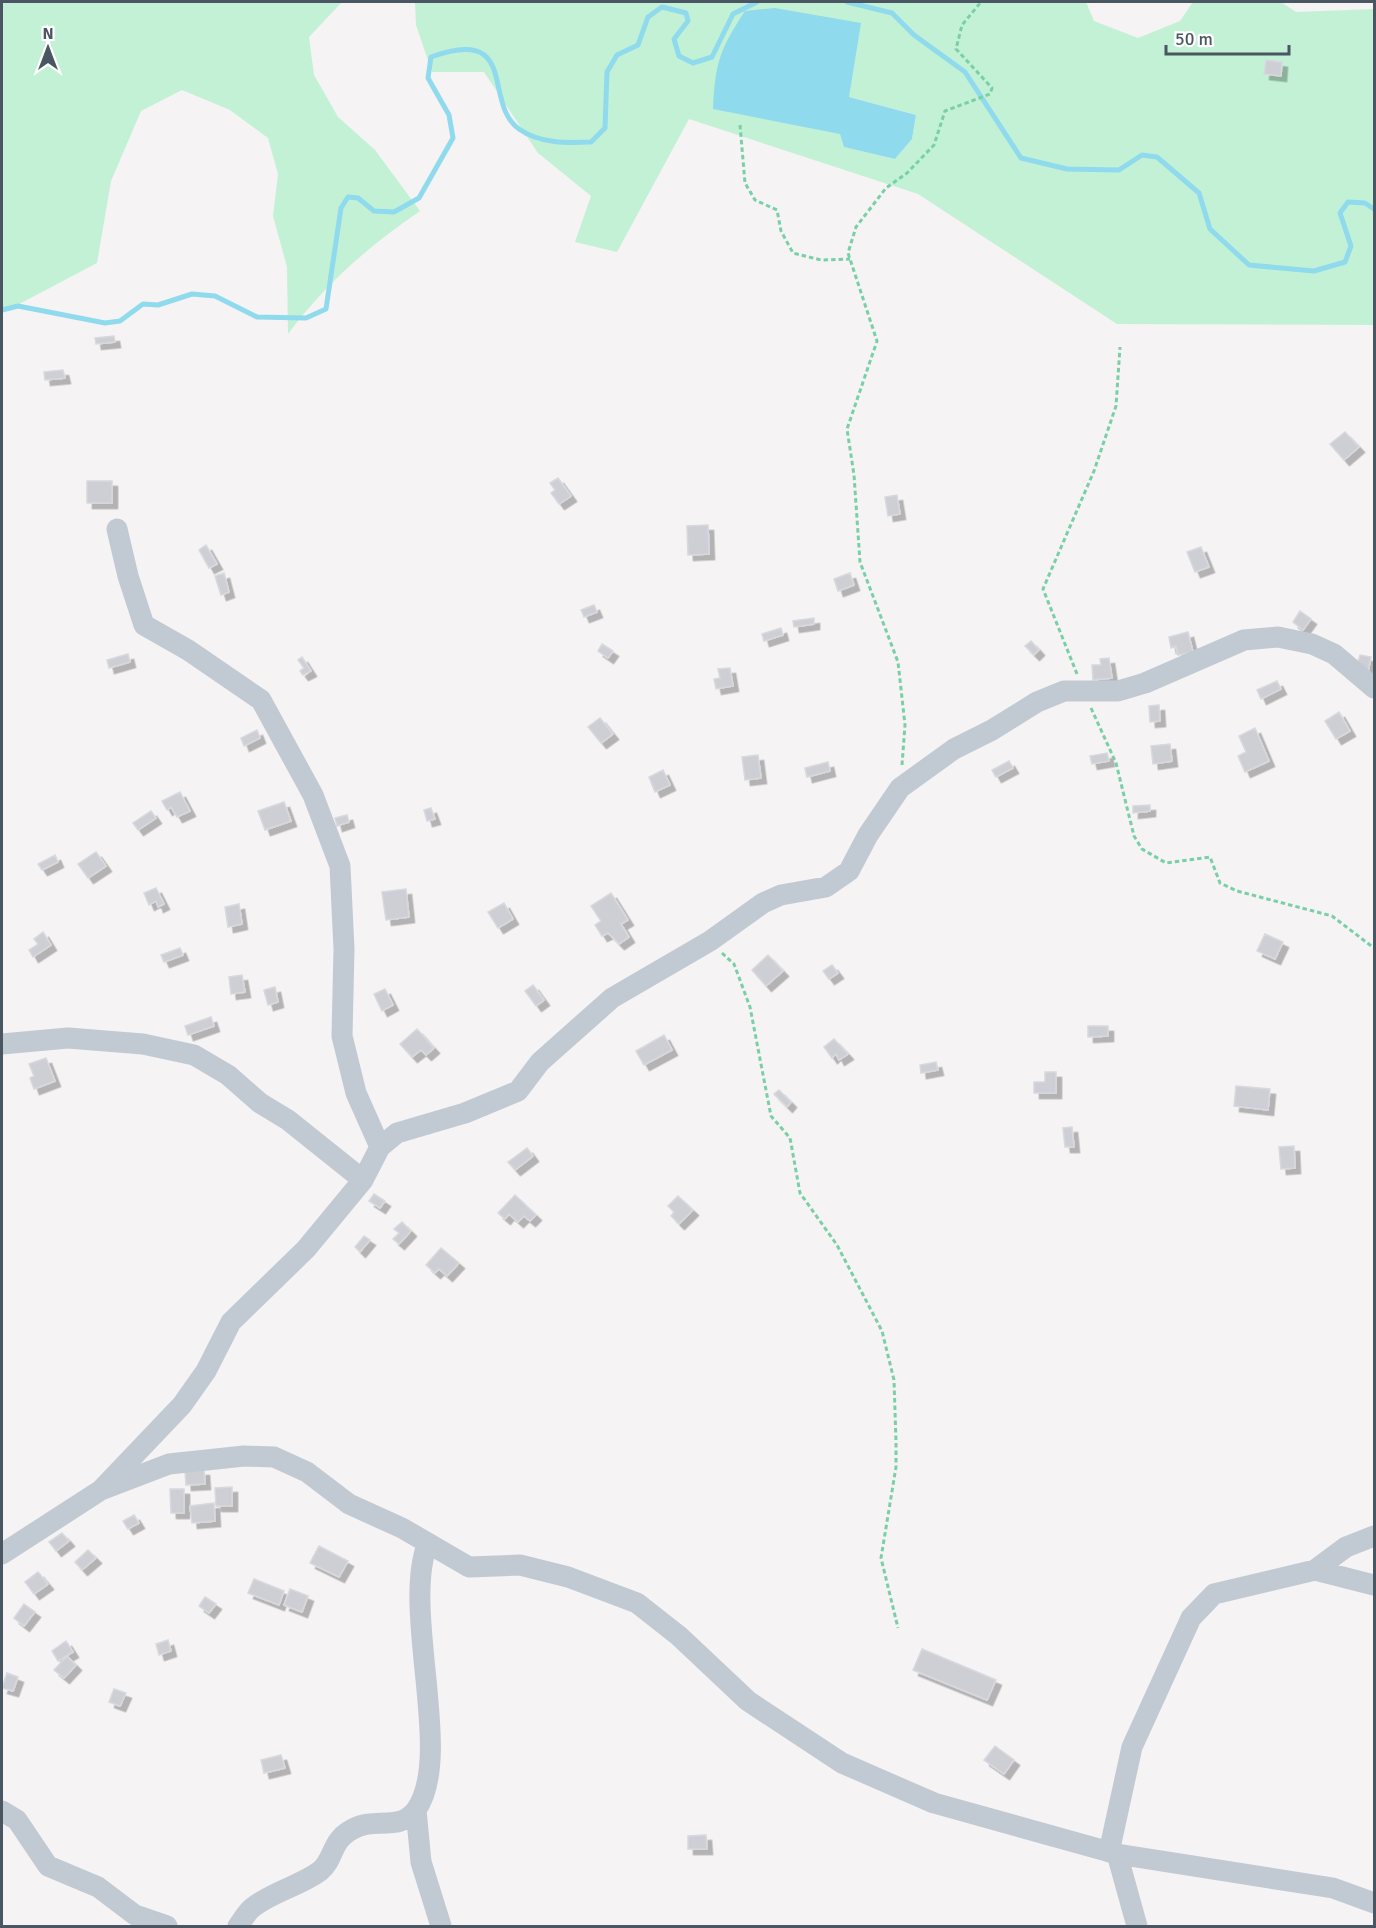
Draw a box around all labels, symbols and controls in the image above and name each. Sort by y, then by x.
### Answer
north arrow [18,18,78,78]
scale bar [1166,18,1289,56]
text: N [42,24,54,44]
text: 50 m [1175,28,1213,50]

